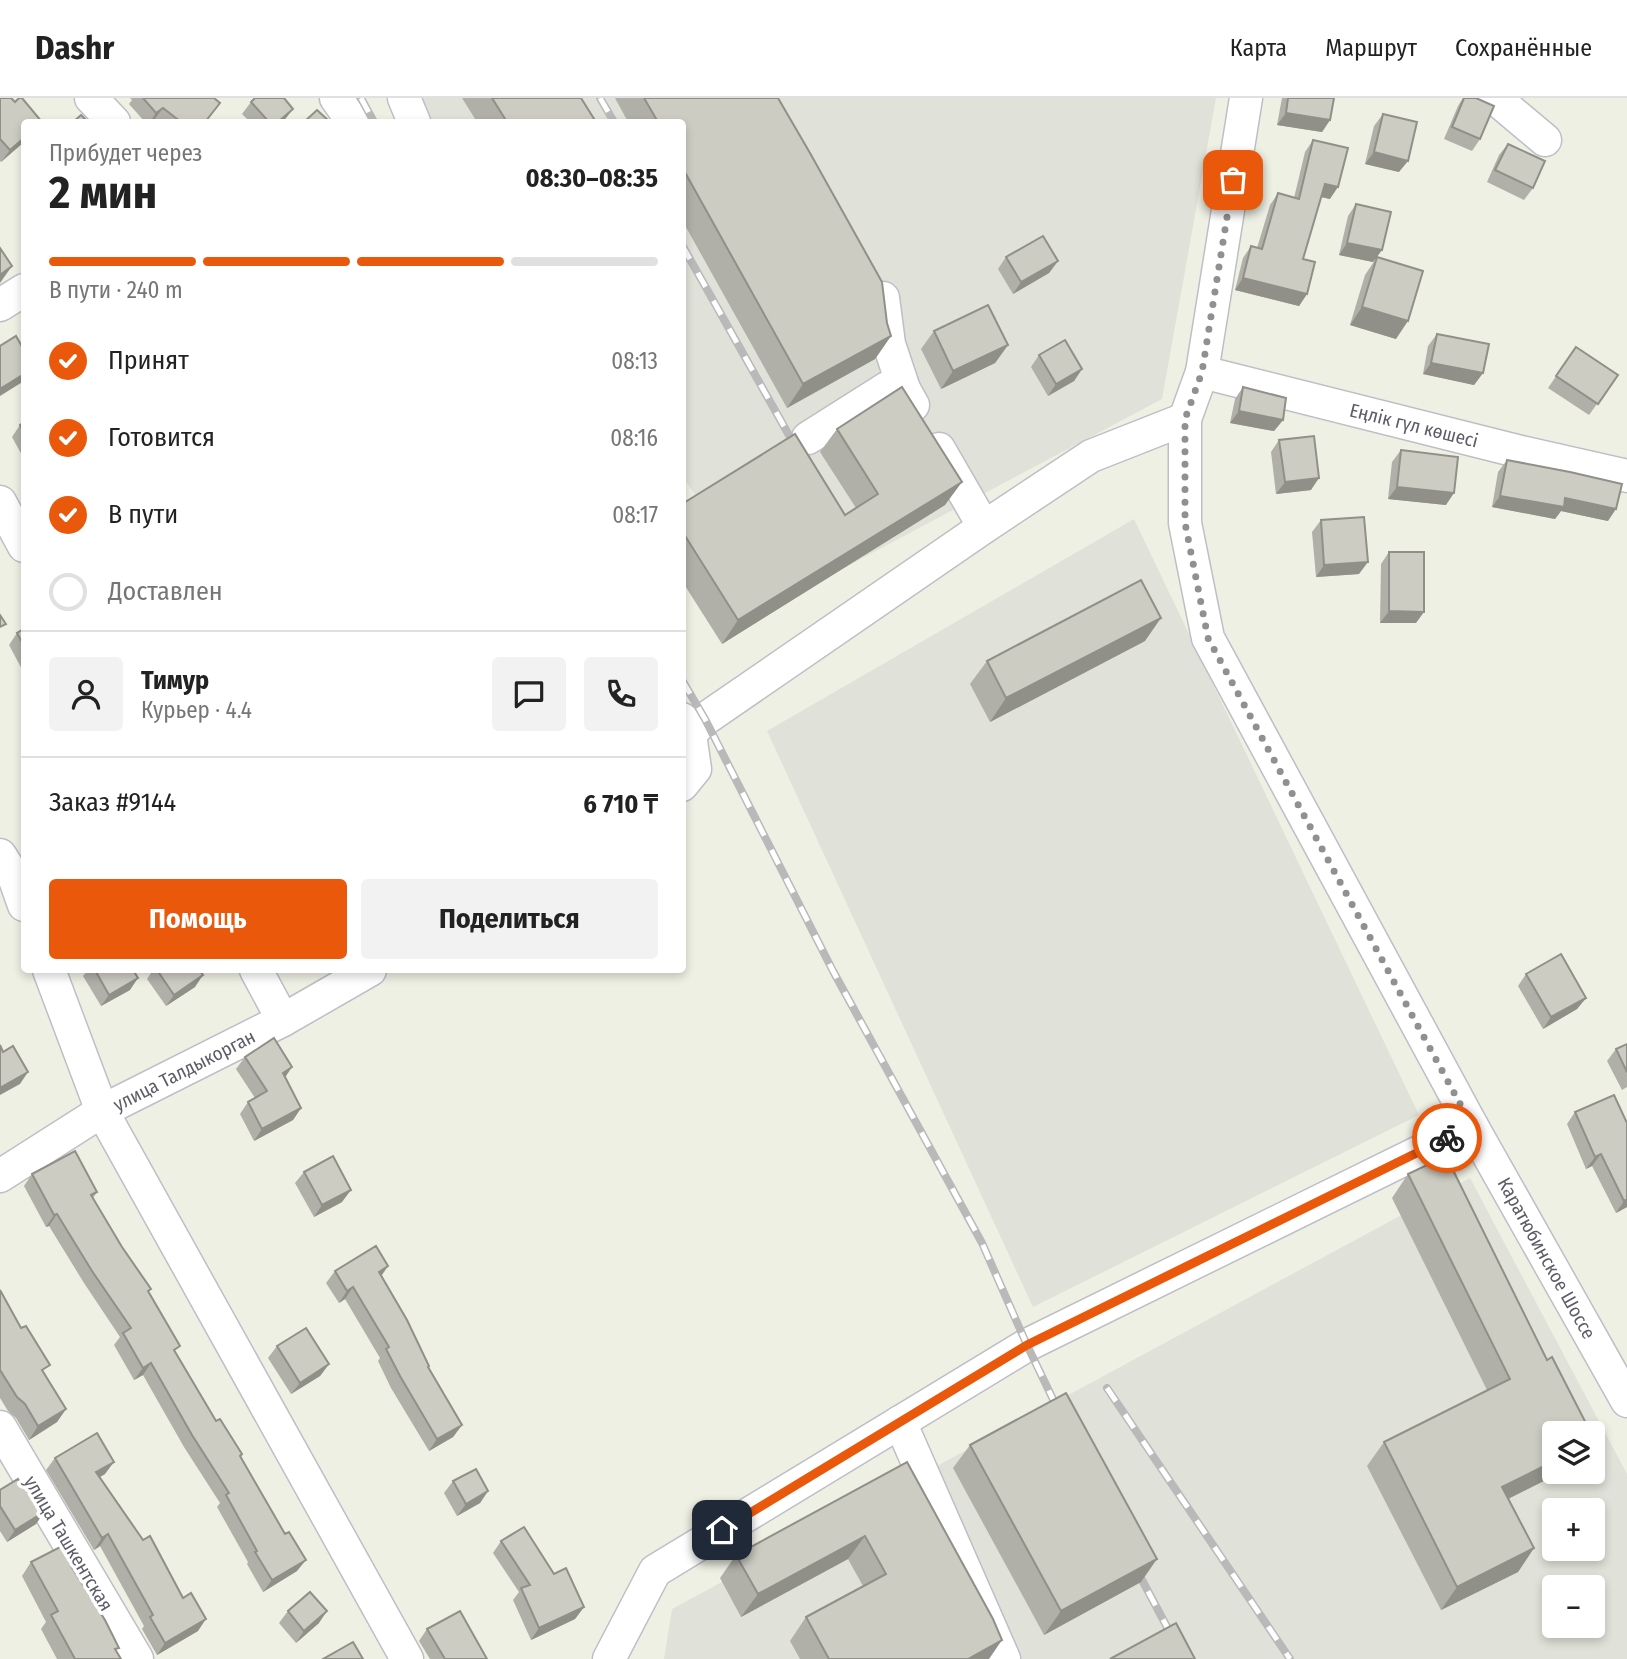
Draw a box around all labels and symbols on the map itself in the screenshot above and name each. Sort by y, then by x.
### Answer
pin [1203,150,1263,210]
street label: Еңлік гүл көшесі [1347,398,1480,453]
street label: улица Талдыкорган [109,1025,259,1116]
courier [1412,1103,1482,1173]
street label: Каратюбинское Шоссе [1493,1174,1600,1343]
street label: улица Ташкентская [19,1471,118,1615]
pin [692,1500,752,1560]

